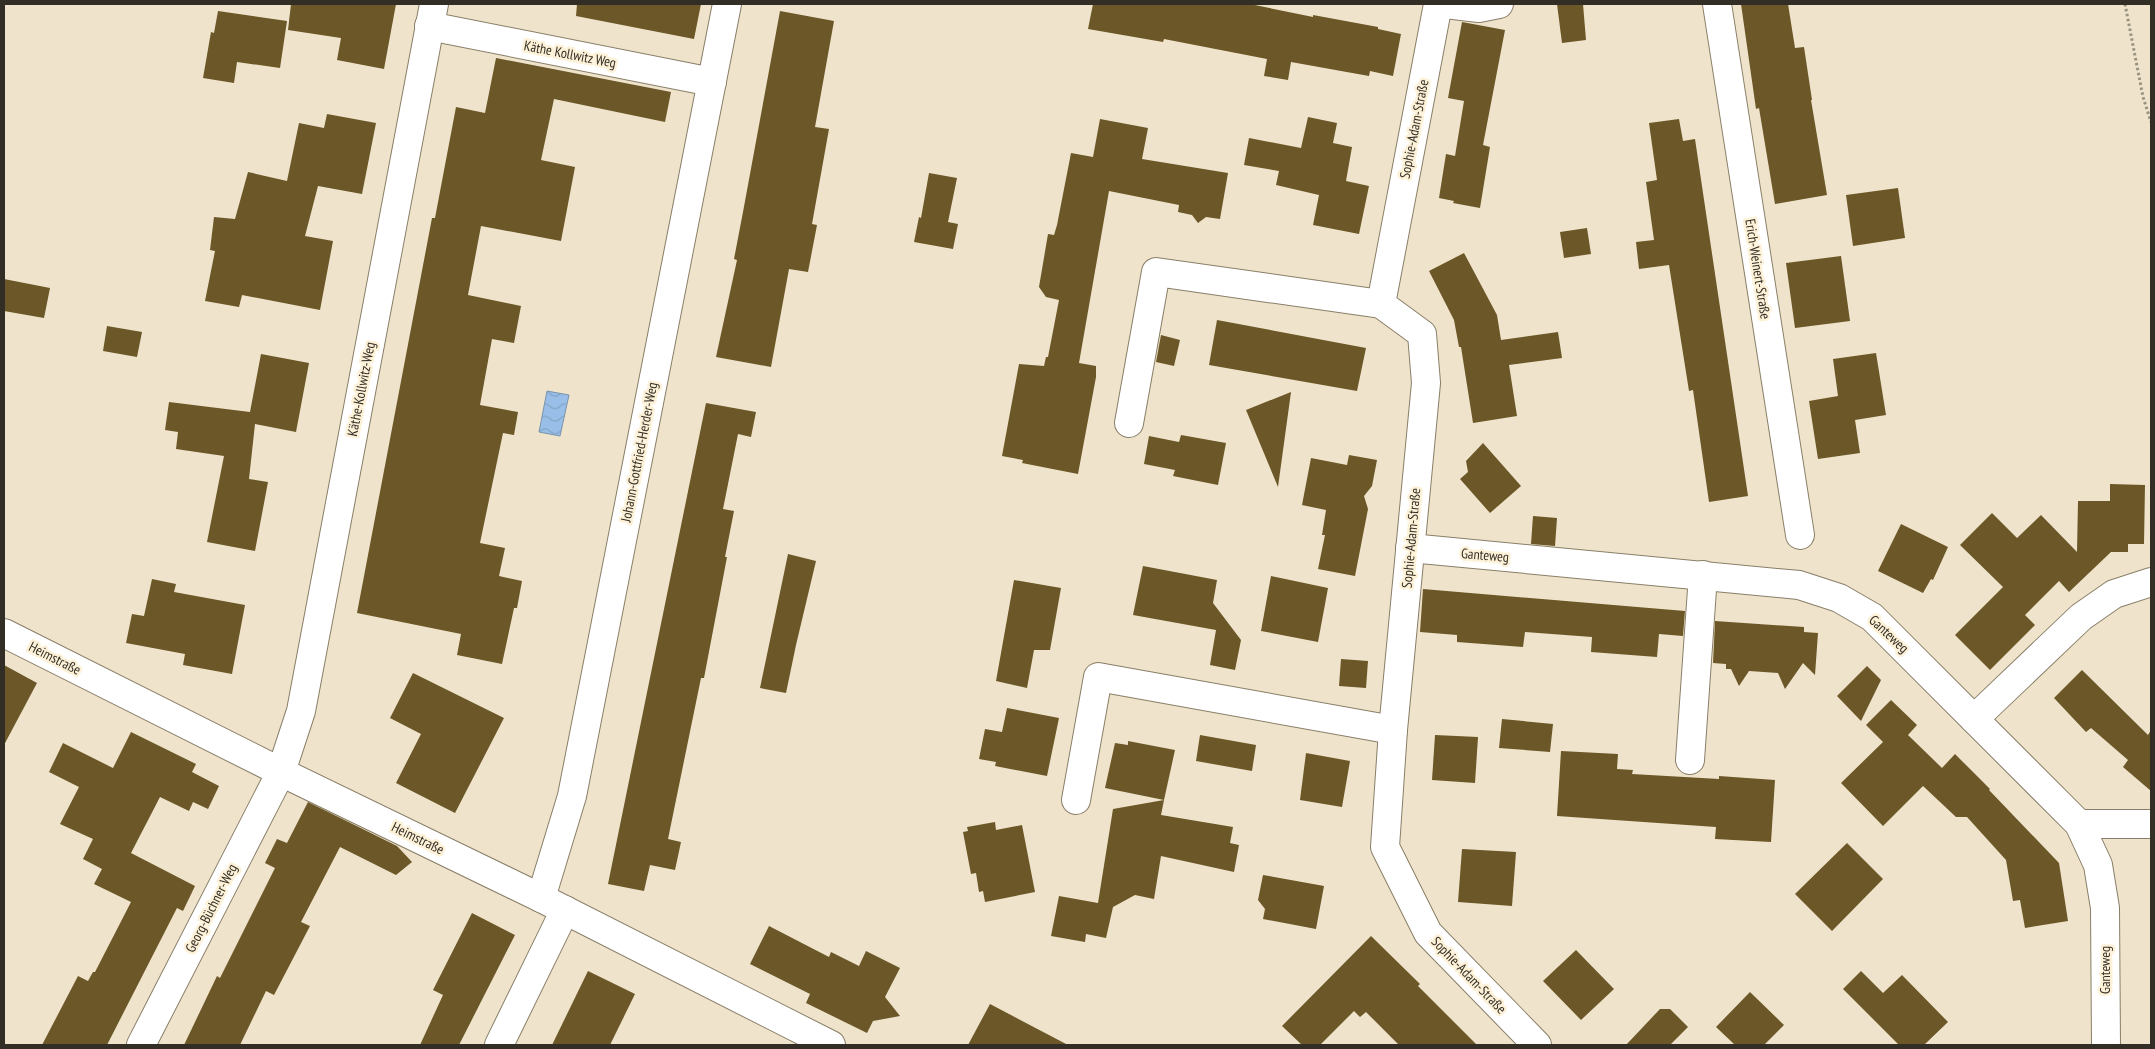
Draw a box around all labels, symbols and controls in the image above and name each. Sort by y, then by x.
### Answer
street label: Käthe Kollwitz Weg [522,36,618,72]
street label: Sophie-Adam-Straße [1396,78,1432,180]
street label: Erich-Weinert-Straße [1741,218,1775,321]
street label: Käthe-Kollwitz-Weg [343,340,379,438]
street label: Johann-Gottfried-Herder-Weg [616,381,661,524]
street label: Sophie-Adam-Straße [1398,487,1424,589]
street label: Ganteweg [1460,544,1510,566]
street label: Ganteweg [1865,611,1913,657]
street label: Heimstraße [26,637,84,679]
street label: Heimstraße [389,818,447,858]
street label: Georg-Büchner-Weg [181,861,241,955]
street label: Sophie-Adam-Straße [1428,933,1511,1018]
street label: Ganteweg [2096,946,2114,994]

